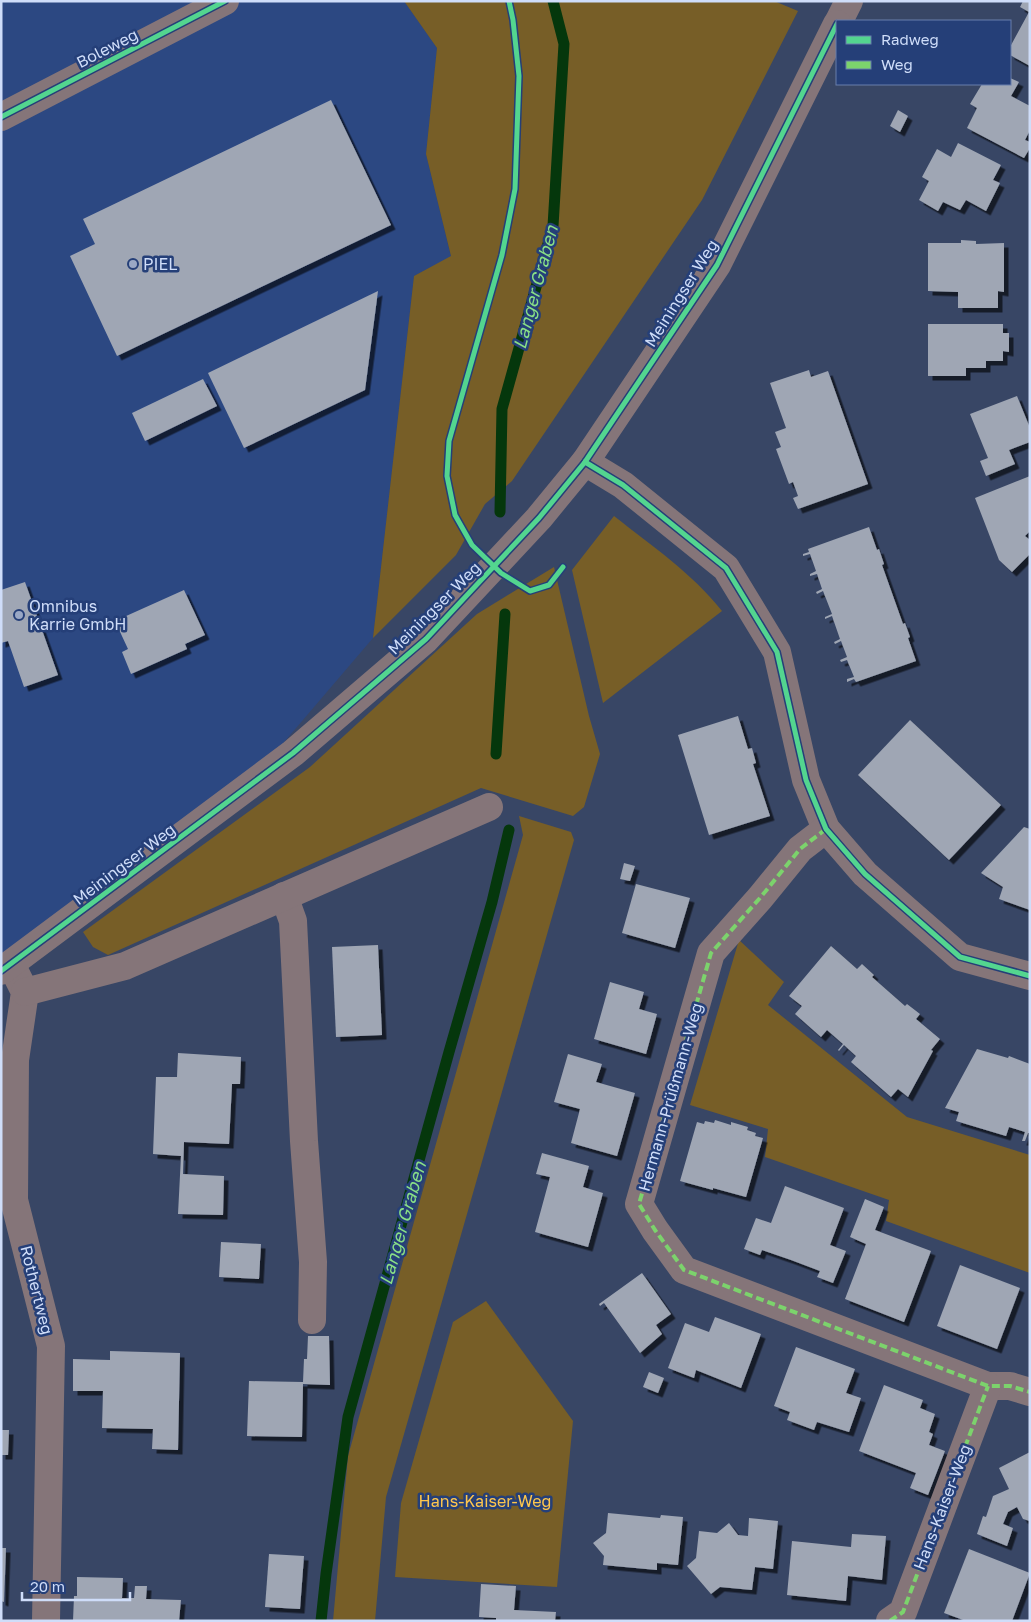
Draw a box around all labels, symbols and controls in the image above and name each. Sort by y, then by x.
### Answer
legend [836,20,1011,85]
street label: Boleweg [73,24,141,72]
text: Radweg [881,30,939,48]
text: Weg [881,55,913,73]
water label: Langer Graben [508,222,562,351]
street label: Meiningser Weg [640,236,722,350]
place label: PIEL [143,254,177,274]
marker: PIEL [127,258,139,270]
street label: Meiningser Weg [383,557,485,659]
place label: Omnibus Karrie GmbH [29,596,126,634]
marker: Omnibus Karrie GmbH [13,609,25,621]
street label: Meiningser Weg [69,819,179,909]
street label: Hermann-Prüßmann-Weg [633,1000,707,1194]
water label: Langer Graben [374,1158,430,1287]
street label: Rothertweg [16,1243,58,1337]
street label: Hans-Kaiser-Weg [909,1441,975,1573]
park label: Hans-Kaiser-Weg [419,1491,551,1511]
scale bar [22,1570,130,1602]
text: 20 m [30,1577,65,1595]

